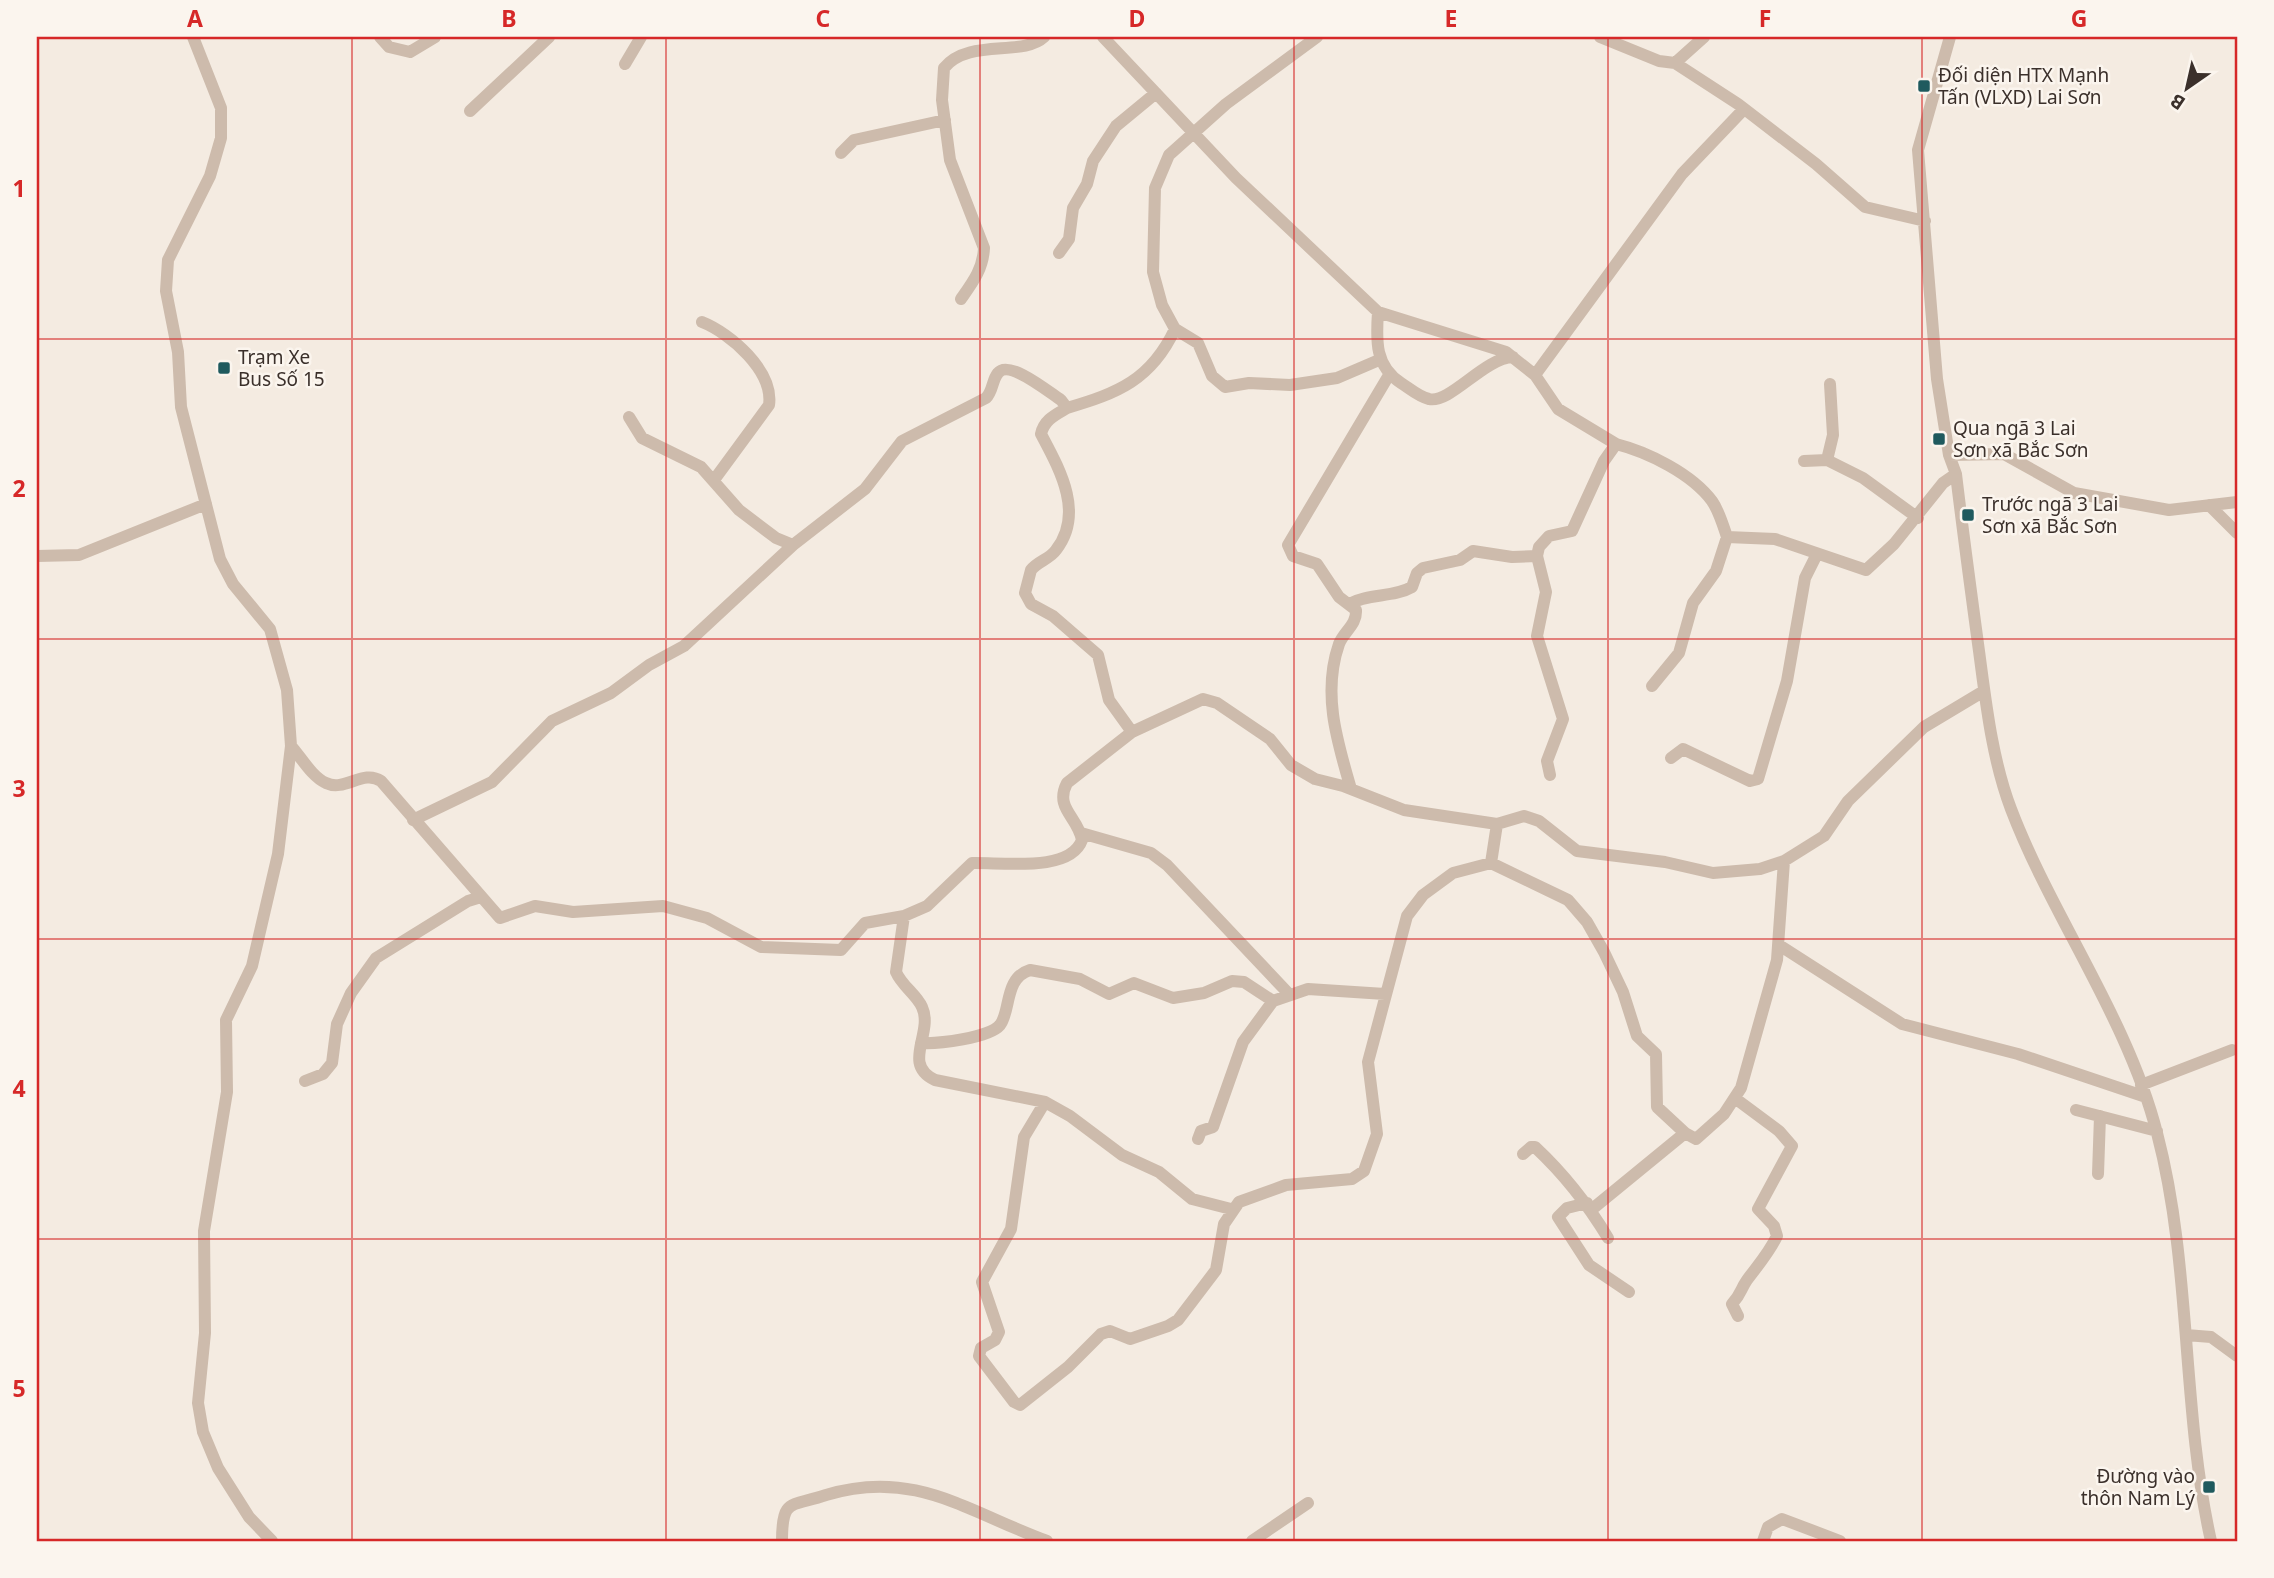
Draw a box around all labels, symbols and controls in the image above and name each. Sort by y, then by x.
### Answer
text: A [187,2,203,34]
text: B [501,2,517,34]
text: C [816,2,831,34]
text: D [1129,2,1145,34]
text: E [1445,2,1457,34]
text: F [1759,2,1771,34]
text: G [2071,2,2087,34]
north arrow [2152,52,2222,122]
place label: Đối diện HTX Mạnh Tấn (VLXD) Lai Sơn [1938,62,2109,110]
marker: Đối diện HTX Mạnh Tấn (VLXD) Lai Sơn [1916,78,1932,94]
text: B [2165,88,2190,116]
text: 1 [12,172,26,204]
place label: Trạm Xe Bus Số 15 [238,344,325,392]
marker: Trạm Xe Bus Số 15 [216,360,232,376]
place label: Qua ngã 3 Lai Sơn xã Bắc Sơn [1953,415,2088,463]
marker: Qua ngã 3 Lai Sơn xã Bắc Sơn [1931,431,1947,447]
text: 2 [12,472,26,504]
place label: Trước ngã 3 Lai Sơn xã Bắc Sơn [1982,491,2118,539]
marker: Trước ngã 3 Lai Sơn xã Bắc Sơn [1960,507,1976,523]
text: 3 [12,772,26,804]
text: 4 [12,1072,26,1104]
text: 5 [12,1372,26,1404]
place label: Đường vào thôn Nam Lý [2081,1463,2195,1511]
marker: Đường vào thôn Nam Lý [2201,1479,2217,1495]

